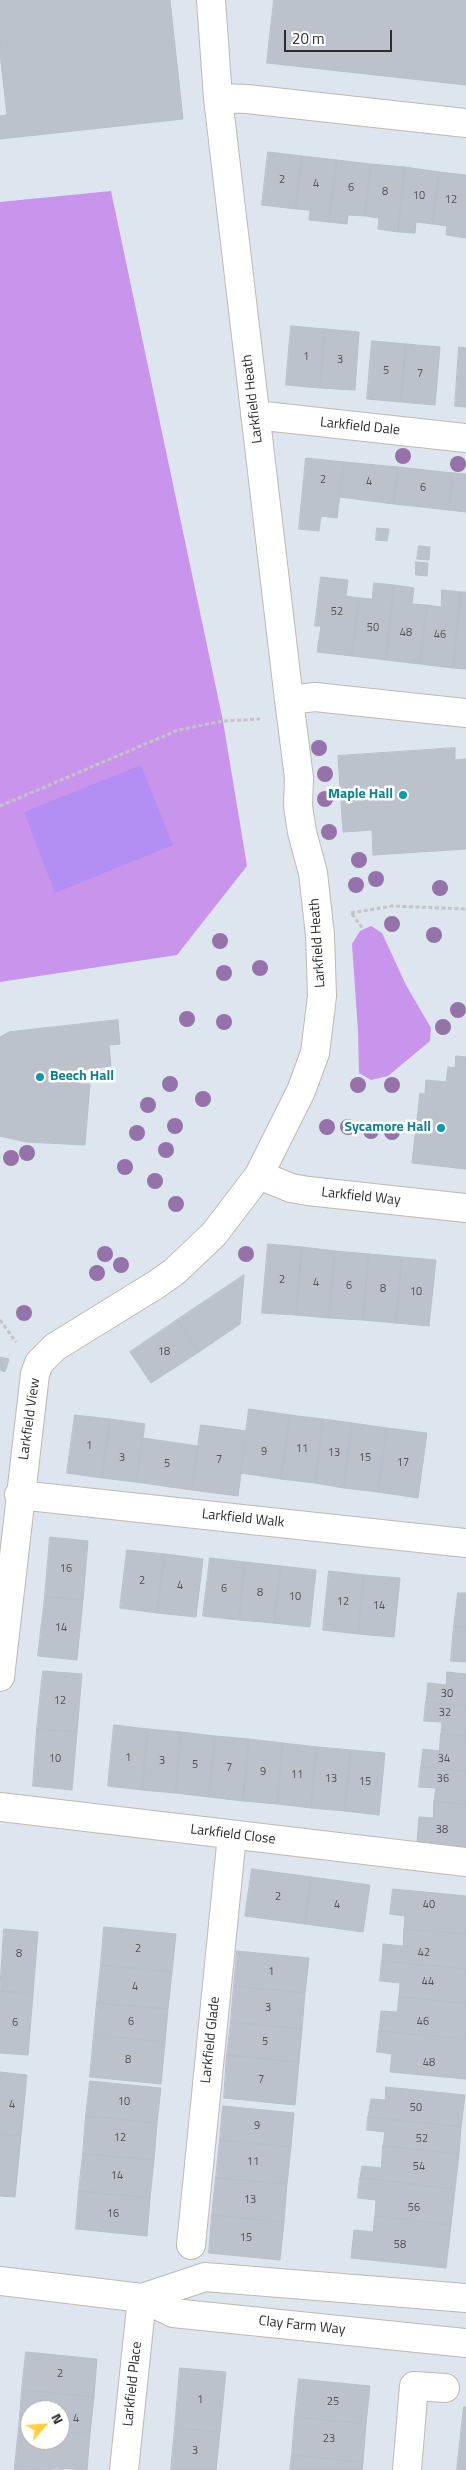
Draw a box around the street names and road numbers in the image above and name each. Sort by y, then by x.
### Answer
street label: Larkfield Heath [239,353,267,445]
street label: Larkfield Dale [319,414,401,440]
street label: Larkfield Heath [306,898,330,988]
street label: Larkfield Way [321,1184,401,1210]
street label: Larkfield View [16,1377,44,1461]
street label: Larkfield Walk [201,1506,285,1532]
street label: Larkfield Close [190,1821,276,1849]
street label: Larkfield Glade [198,1996,224,2084]
street label: Clay Farm Way [258,2313,346,2339]
street label: Larkfield Place [120,2341,146,2427]

